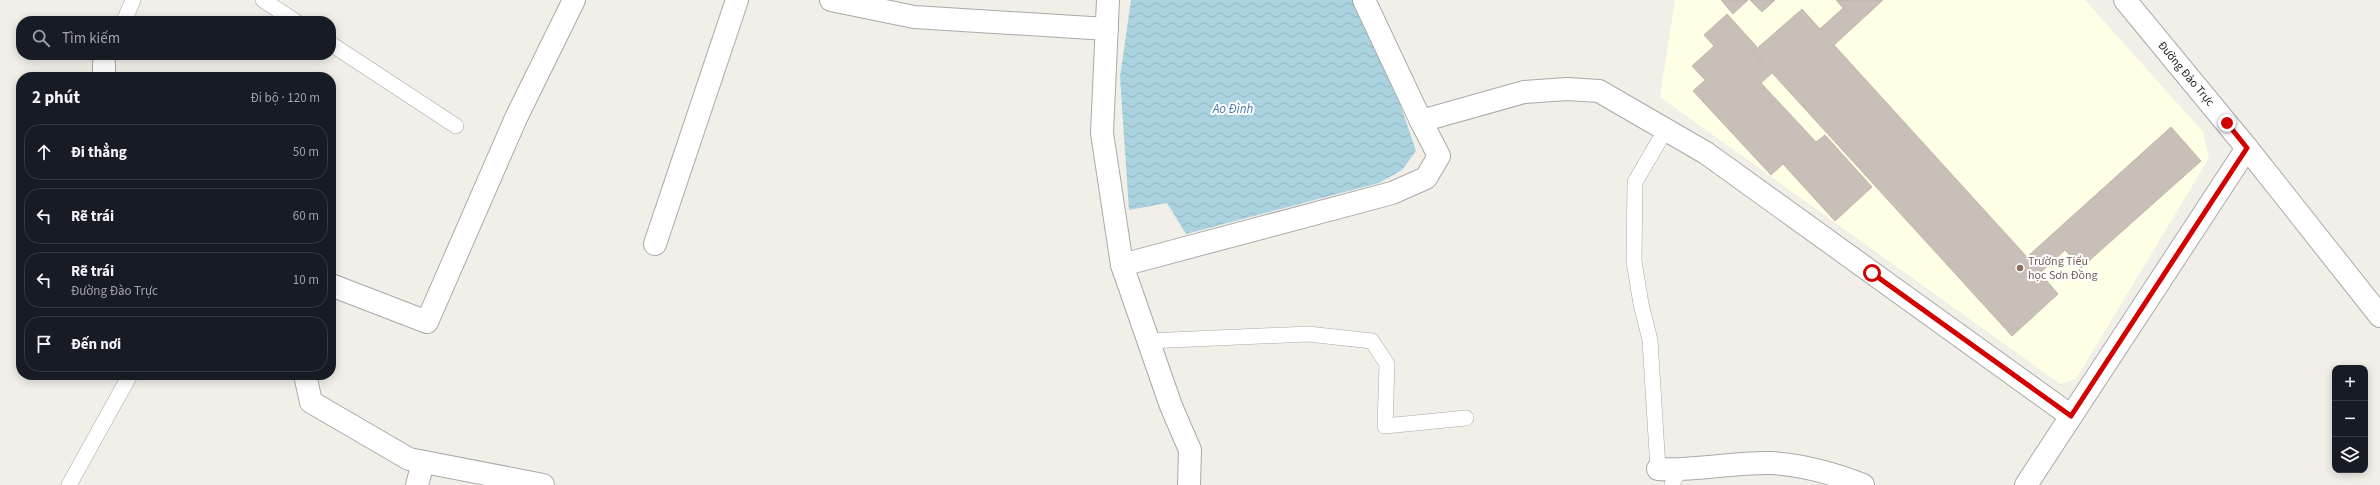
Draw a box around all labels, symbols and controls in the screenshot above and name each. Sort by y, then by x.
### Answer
search box [16,16,336,60]
icon: search [30,27,52,49]
text: Tìm kiếm [62,28,120,49]
street label: Đường Đào Trực [2154,38,2219,111]
text: 2 phút [32,86,80,110]
text: Đi bộ · 120 m [251,89,320,107]
water label: Ao Đình [1212,100,1253,118]
route end [2218,114,2236,132]
icon: ahead [33,141,55,163]
text: Đi thẳng [71,142,127,163]
text: 50 m [293,143,319,161]
icon: left [33,205,55,227]
text: Rẽ trái [71,206,114,227]
text: 60 m [293,207,319,225]
place label: Trường Tiểu học Sơn Đồng [2028,253,2098,284]
text: Rẽ trái [71,261,114,282]
marker: Trường Tiểu học Sơn Đồng [2015,263,2025,273]
route start [1863,264,1881,282]
icon: left [33,269,55,291]
text: 10 m [293,271,319,289]
text: Đường Đào Trực [71,282,158,300]
icon: arrive [33,333,55,355]
text: Đến nơi [71,334,121,355]
map controls [2332,365,2368,473]
button: + [2332,365,2368,401]
button: − [2332,401,2368,437]
button: layers [2332,437,2368,473]

